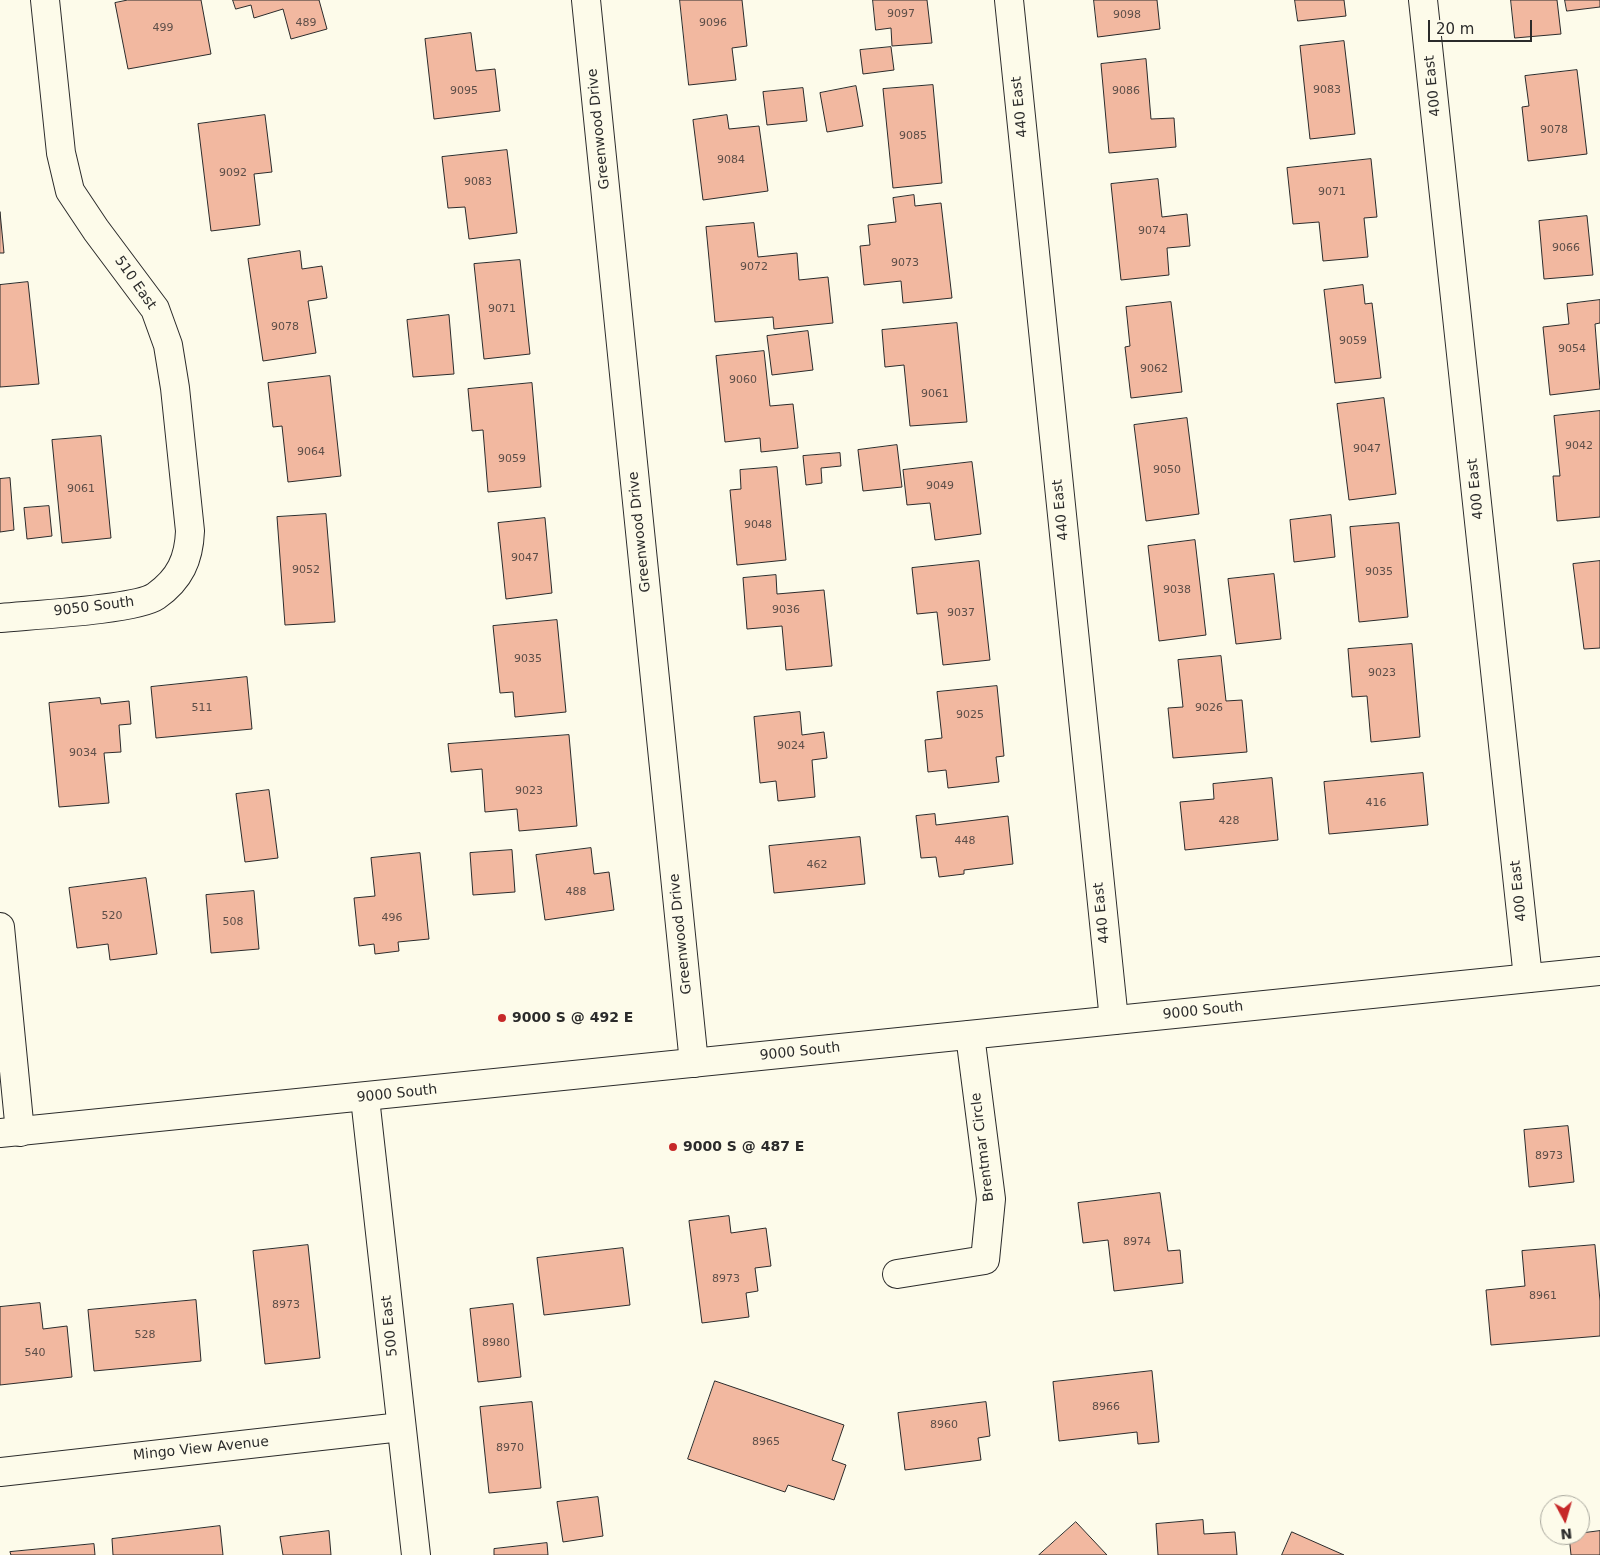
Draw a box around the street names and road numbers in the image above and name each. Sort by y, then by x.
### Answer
street label: 400 East [1421,55,1445,117]
street label: Greenwood Drive [584,68,614,190]
street label: 440 East [1008,76,1032,138]
street label: 510 East [111,253,159,313]
street label: 400 East [1464,458,1488,520]
street label: Greenwood Drive [625,471,655,593]
street label: 440 East [1049,479,1073,541]
street label: 9050 South [53,594,135,620]
street label: 400 East [1507,860,1531,922]
street label: Greenwood Drive [666,873,696,995]
street label: 440 East [1090,882,1114,944]
street label: 9000 South [1162,998,1244,1024]
street label: 9000 South [759,1039,841,1065]
street label: 9000 South [356,1081,438,1107]
street label: Brentmar Circle [968,1092,998,1202]
street label: 500 East [378,1295,402,1357]
street label: Mingo View Avenue [132,1434,270,1464]

